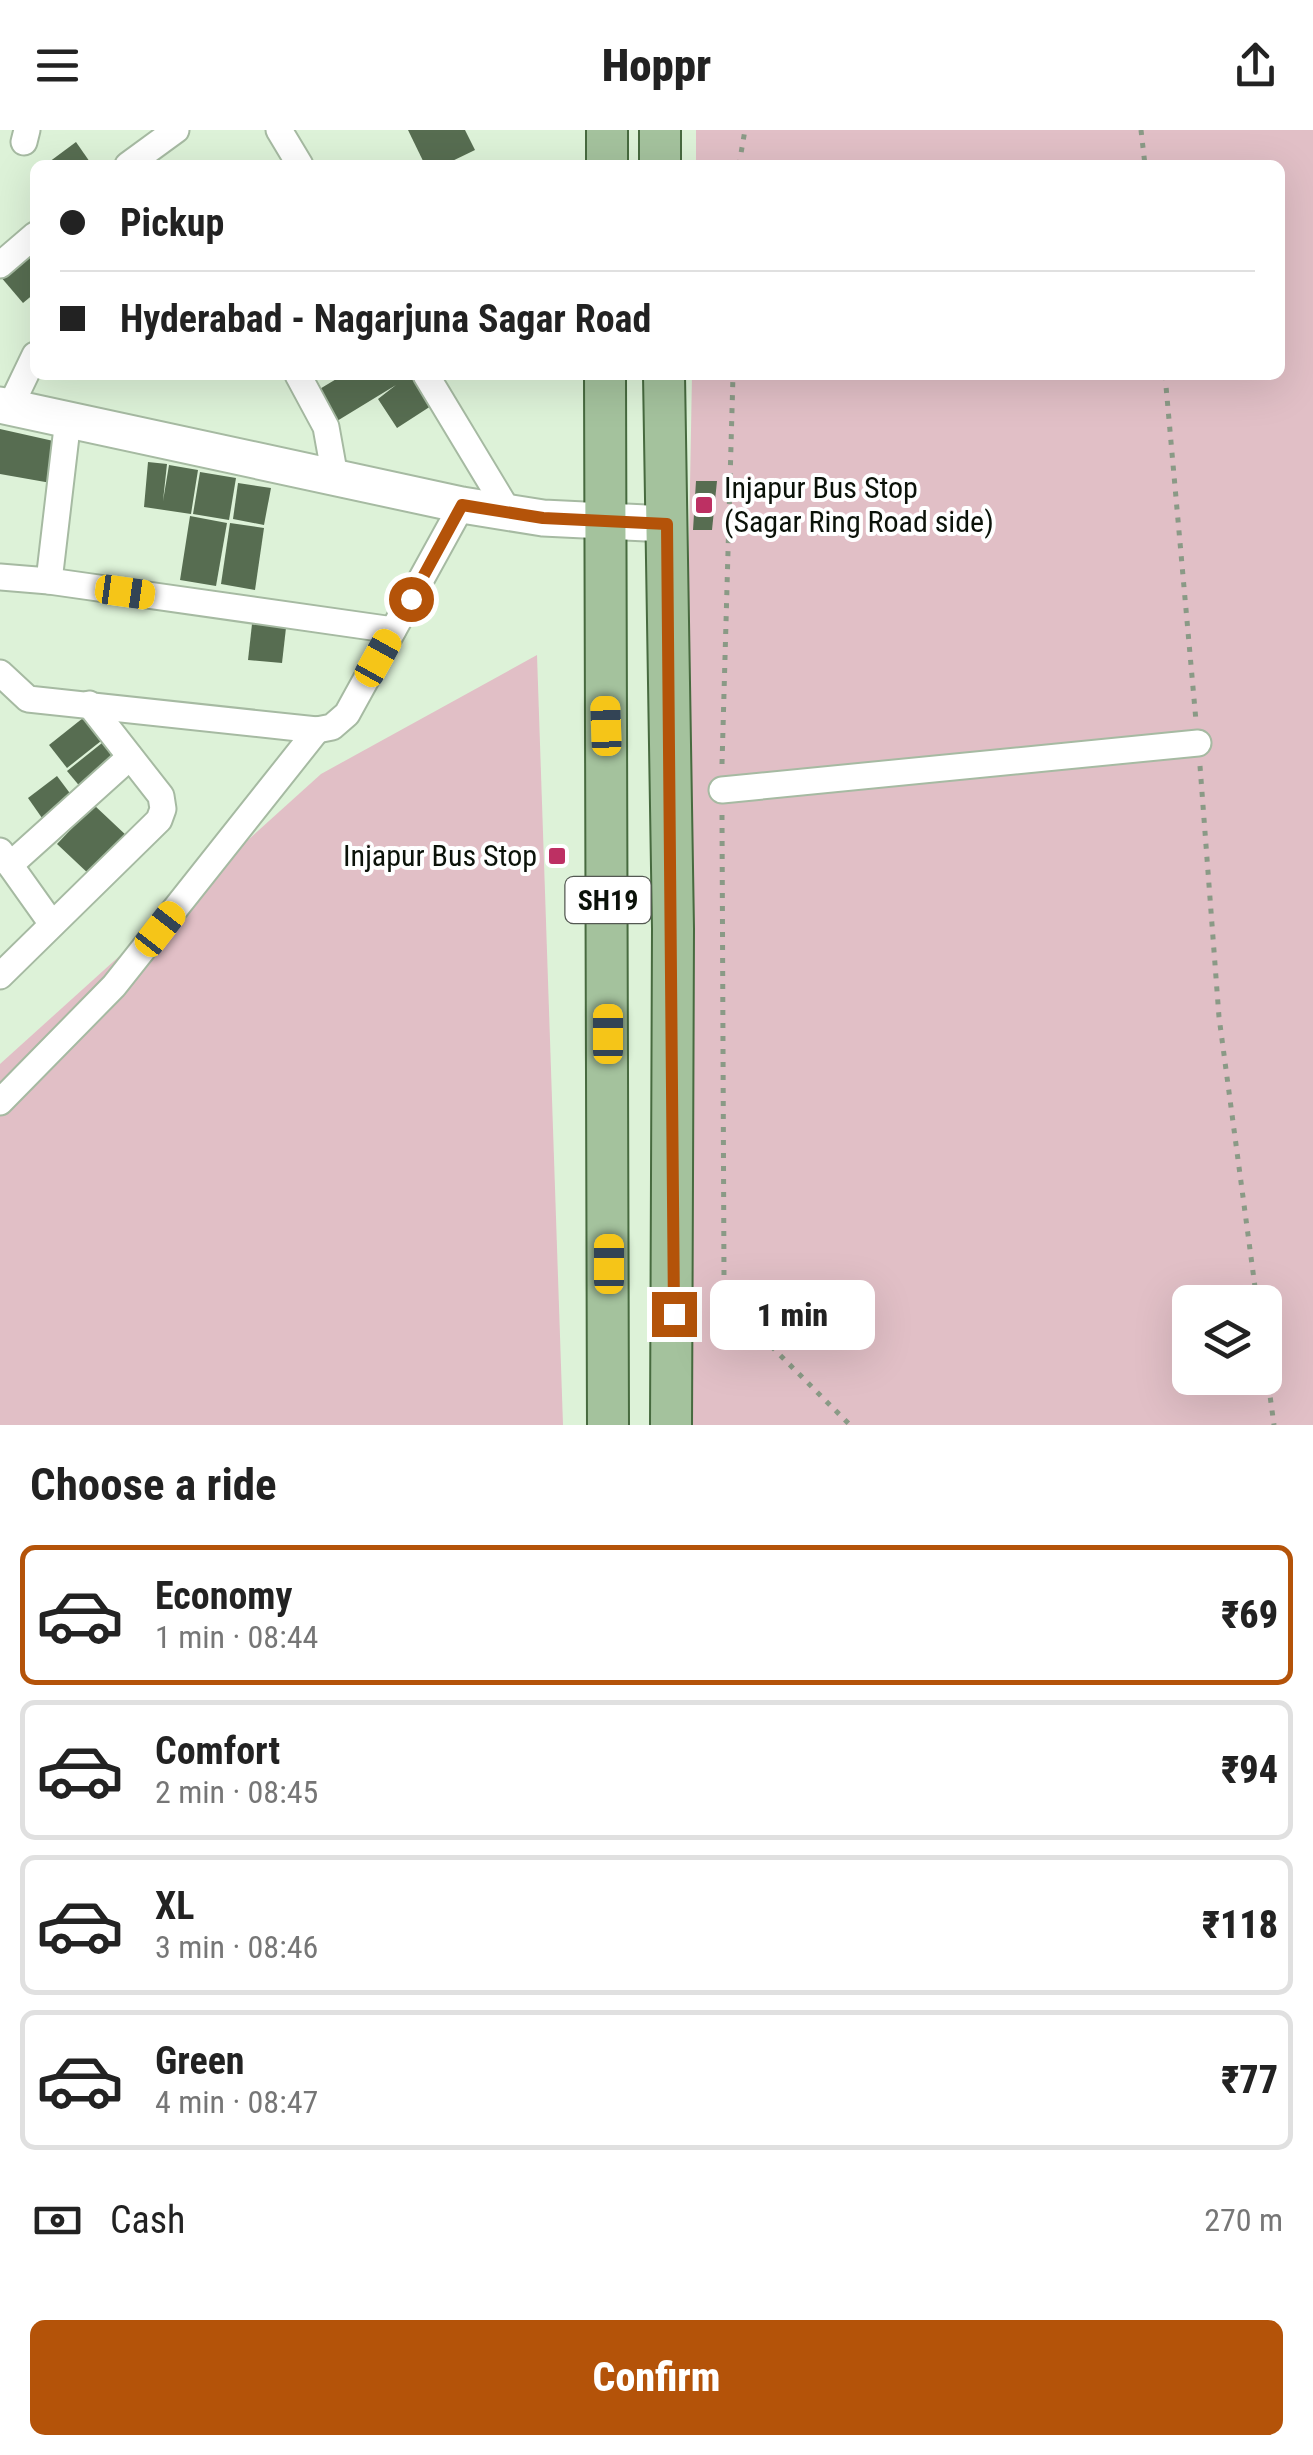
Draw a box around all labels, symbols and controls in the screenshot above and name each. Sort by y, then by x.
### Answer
icon: menu [30,38,85,93]
icon: share [1228,38,1283,93]
text: Hoppr [602,39,711,92]
text: Pickup [120,201,224,245]
text: Hyderabad - Nagarjuna Sagar Road [120,297,651,341]
place label: Injapur Bus Stop (Sagar Ring Road side) [724,470,994,539]
marker: Injapur Bus Stop (Sagar Ring Road side) [693,494,715,516]
car [93,573,157,611]
route start [389,577,434,622]
car [350,624,406,692]
car [590,695,622,757]
place label: Injapur Bus Stop [343,838,537,873]
marker: Injapur Bus Stop [546,845,568,867]
road number: SH19 [566,877,650,923]
car [130,896,190,962]
car [593,1004,623,1064]
car [594,1234,624,1294]
callout: 1 min [709,1279,874,1349]
map controls [1172,1285,1282,1395]
button: layers [1172,1285,1282,1395]
route end [652,1292,697,1337]
text: 1 min [757,1296,828,1334]
text: Choose a ride [30,1458,277,1511]
icon: car [35,1570,125,1660]
text: Economy [155,1574,292,1618]
text: ₹69 [1221,1593,1278,1637]
text: 1 min · 08:44 [155,1618,318,1656]
icon: car [35,1725,125,1815]
text: Comfort [155,1729,280,1773]
text: ₹94 [1221,1748,1278,1792]
text: 2 min · 08:45 [155,1773,318,1811]
icon: car [35,1880,125,1970]
text: XL [155,1884,194,1928]
text: ₹118 [1202,1903,1278,1947]
text: 3 min · 08:46 [155,1928,318,1966]
icon: car [35,2035,125,2125]
text: Green [155,2039,245,2083]
text: ₹77 [1221,2058,1278,2102]
text: 4 min · 08:47 [155,2083,318,2121]
icon: cash [30,2193,85,2248]
text: Cash [110,2198,185,2242]
text: 270 m [1204,2201,1283,2239]
button: Confirm [30,2320,1283,2435]

